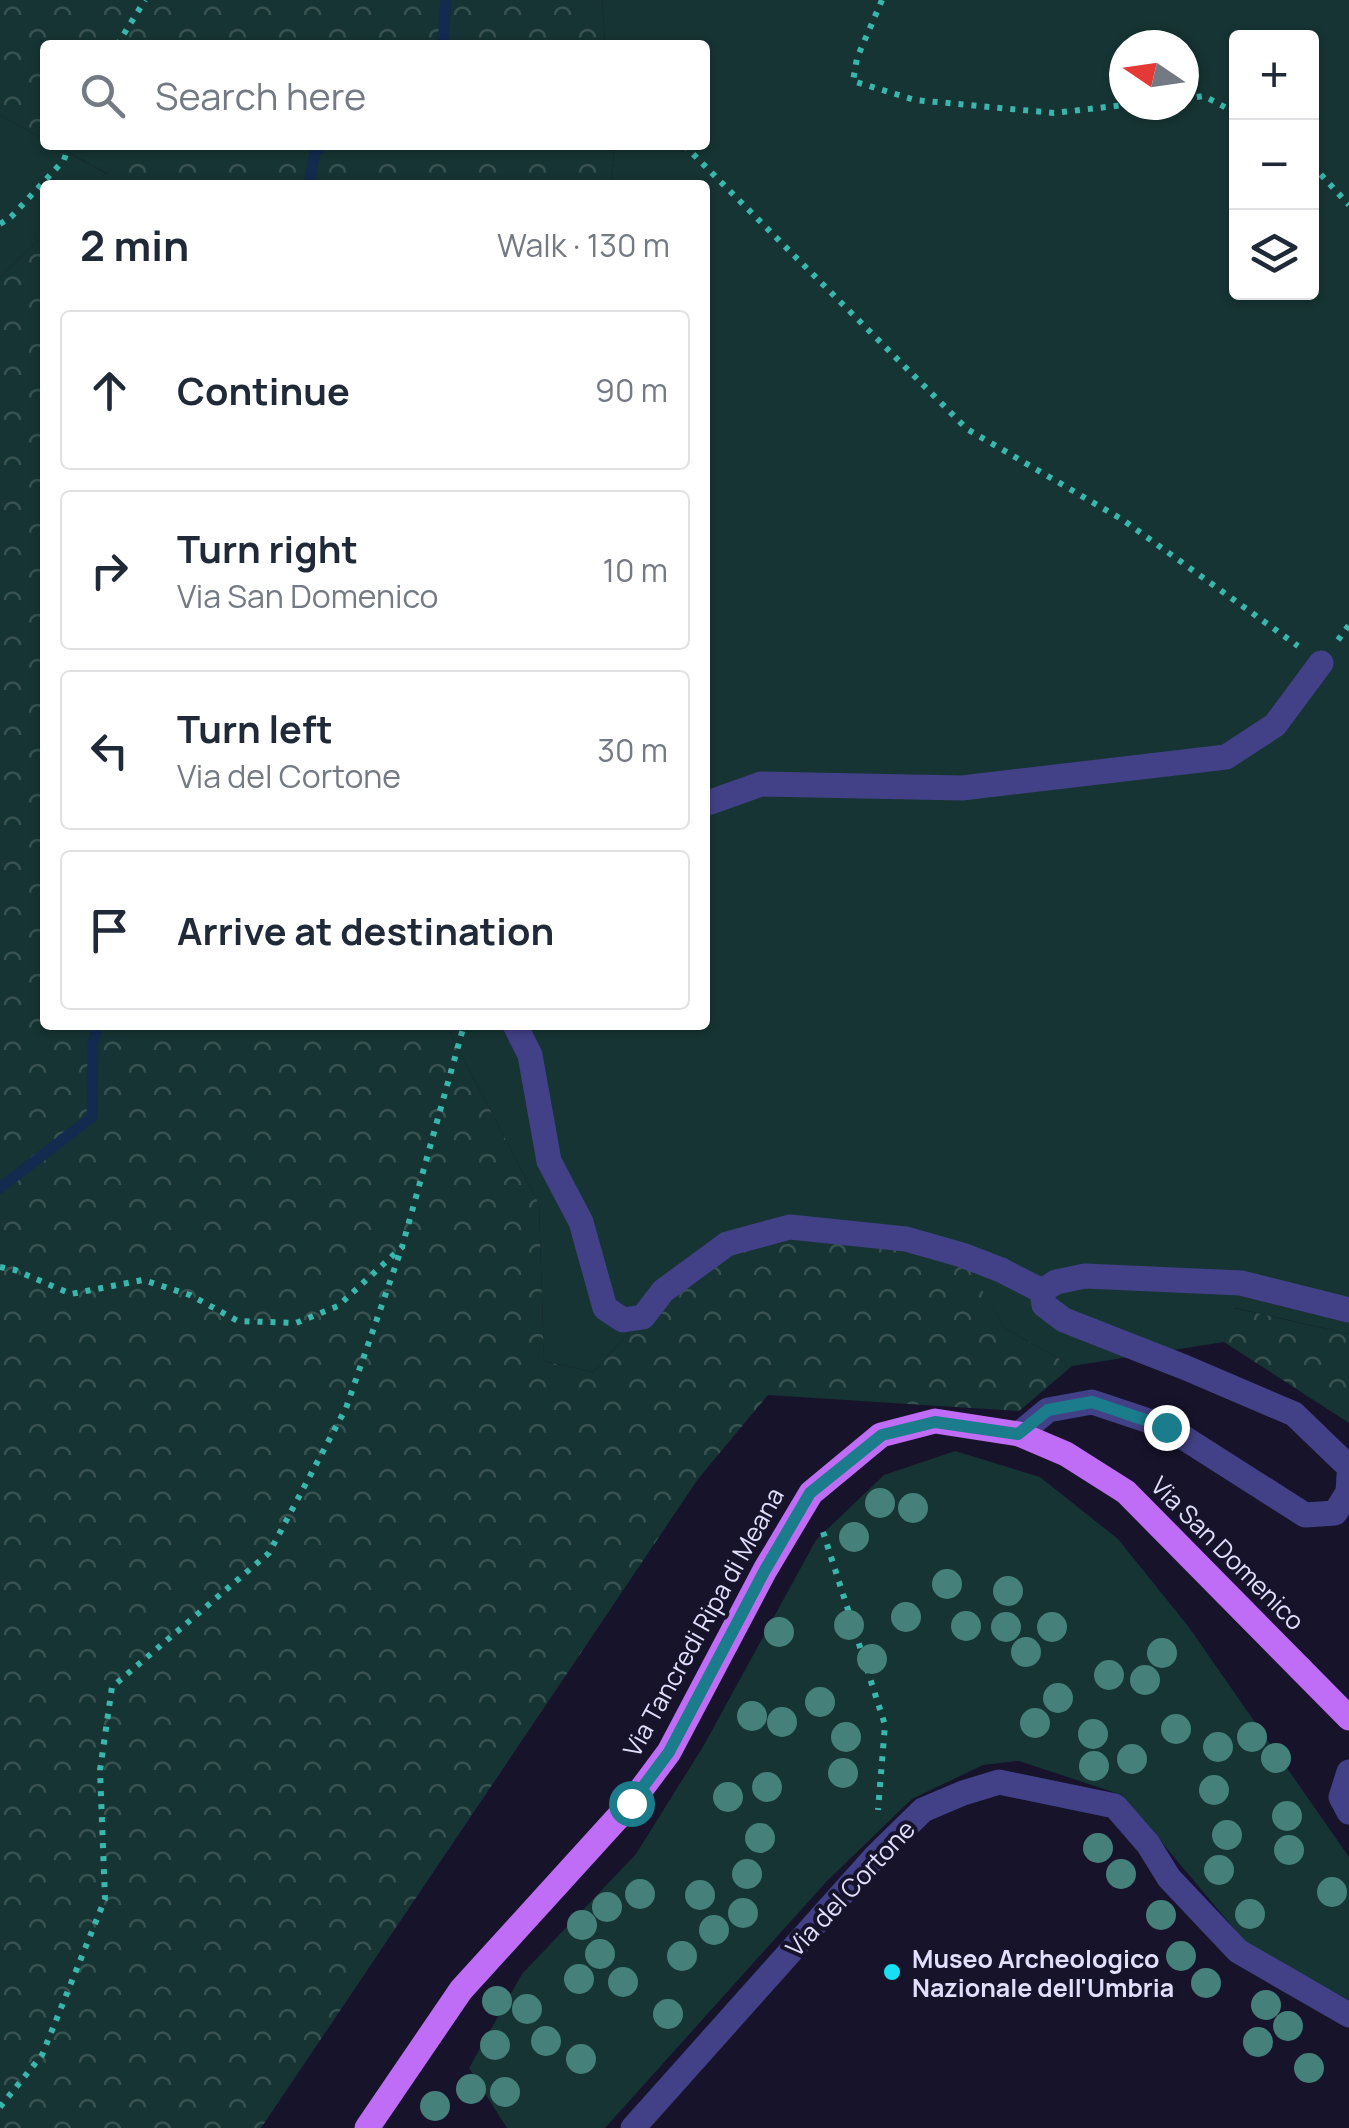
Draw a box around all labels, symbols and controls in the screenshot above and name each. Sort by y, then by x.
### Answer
north arrow [1109,30,1199,120]
map controls [1229,30,1319,300]
button: + [1229,30,1319,120]
search box [40,40,710,150]
icon: search [75,68,130,123]
text: Search here [155,69,366,121]
button: − [1229,120,1319,210]
button: layers [1229,210,1319,300]
text: 2 min [80,216,189,274]
text: Walk · 130 m [497,223,670,267]
icon: ahead [82,363,137,418]
text: Continue [177,364,350,416]
text: 90 m [595,368,668,412]
text: Turn right [177,522,358,574]
icon: right [82,543,137,598]
text: 10 m [602,548,668,592]
text: Via San Domenico [177,574,439,618]
text: Turn left [177,702,333,754]
icon: left [82,723,137,778]
text: 30 m [597,728,668,772]
text: Via del Cortone [177,754,401,798]
icon: arrive [82,903,137,958]
text: Arrive at destination [177,904,554,956]
route end [1144,1405,1190,1451]
street label: Via San Domenico [1143,1468,1313,1638]
street label: Via Tancredi Ripa di Meana [614,1481,792,1763]
route start [609,1781,655,1827]
street label: Via del Cortone [778,1812,922,1964]
place label: Museo Archeologico Nazionale dell'Umbria [912,1941,1174,2005]
marker: Museo Archeologico Nazionale dell'Umbria [881,1961,903,1983]

